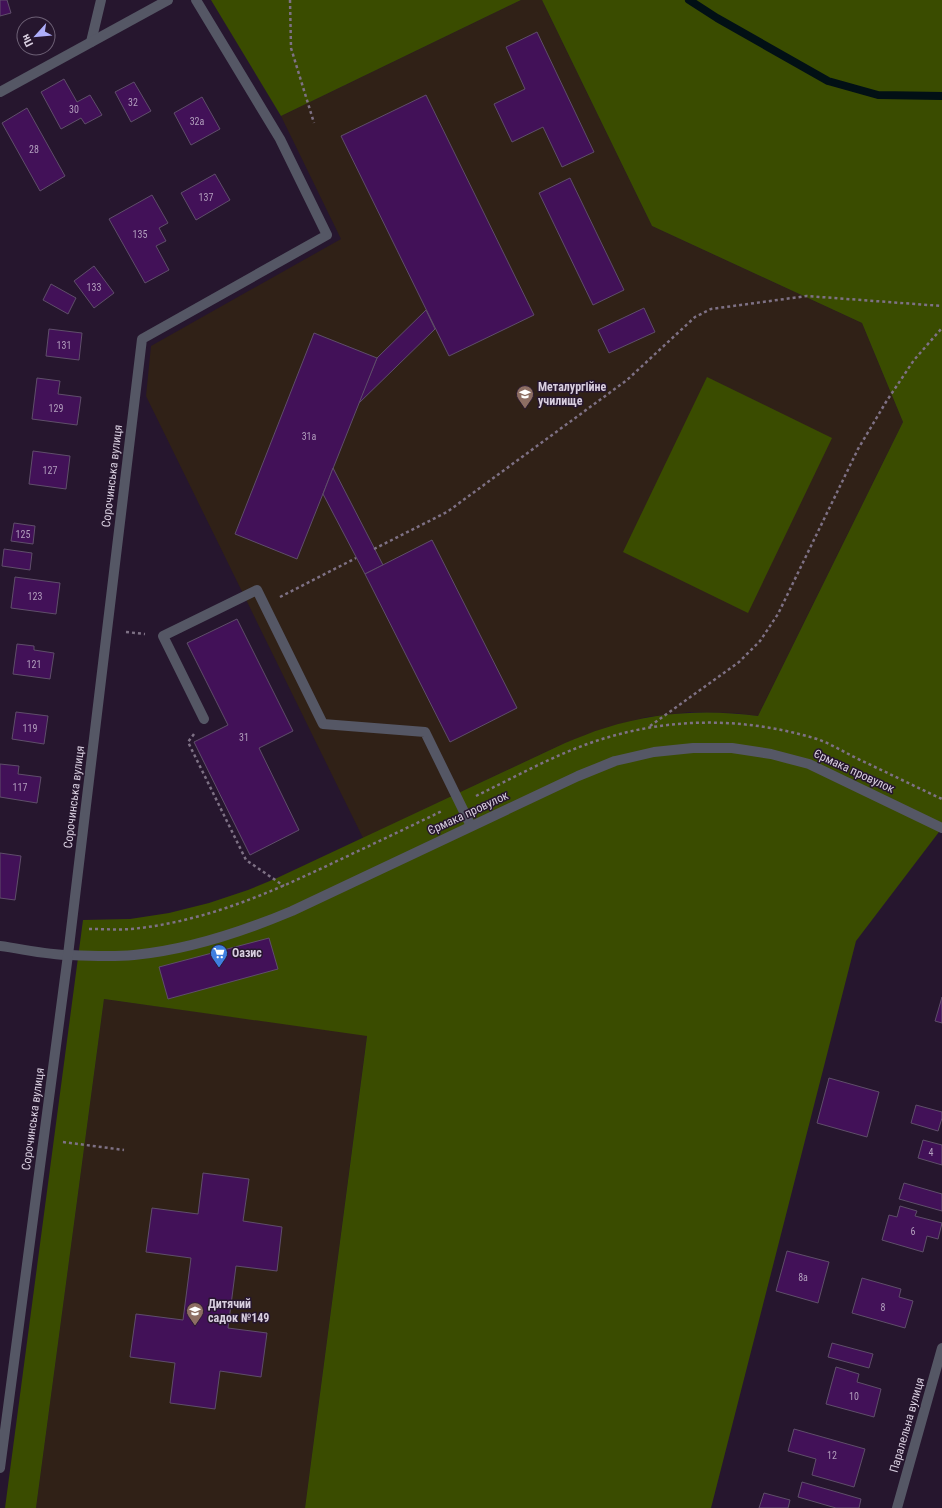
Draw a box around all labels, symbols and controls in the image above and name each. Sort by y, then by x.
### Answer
north arrow [16,16,56,56]
text: Пн [19,32,36,49]
house number: 32 [128,97,138,108]
house number: 30 [69,104,79,115]
house number: 32а [190,116,205,127]
house number: 28 [29,144,39,155]
house number: 137 [199,192,213,203]
house number: 135 [133,229,147,240]
house number: 133 [87,282,101,293]
house number: 131 [57,340,71,351]
place label: Металургійне училище [538,380,607,408]
school or university icon: Металургійне училище [515,384,535,409]
house number: 129 [49,403,63,414]
street label: Сорочинська вулиця [99,424,125,528]
house number: 31а [302,431,317,442]
house number: 127 [43,465,57,476]
house number: 125 [16,529,30,540]
house number: 123 [28,591,42,602]
house number: 121 [27,659,41,670]
house number: 119 [23,723,37,734]
house number: 31 [239,732,249,743]
street label: Сорочинська вулиця [61,745,87,849]
street label: Єрмака провулок [811,746,897,796]
house number: 117 [13,782,27,793]
street label: Єрмака провулок [425,788,511,838]
supermarket icon: Оазис [209,943,229,968]
place label: Оазис [232,946,262,960]
street label: Сорочинська вулиця [19,1067,47,1171]
house number: 4 [929,1147,934,1158]
house number: 6 [911,1226,916,1237]
house number: 8а [798,1272,808,1283]
place label: Дитячий садок №149 [208,1297,269,1325]
school or university icon: Дитячий садок №149 [185,1301,205,1326]
house number: 8 [881,1302,886,1313]
street label: Паралельна вулиця [887,1376,927,1474]
house number: 10 [849,1391,859,1402]
house number: 12 [827,1450,837,1461]

